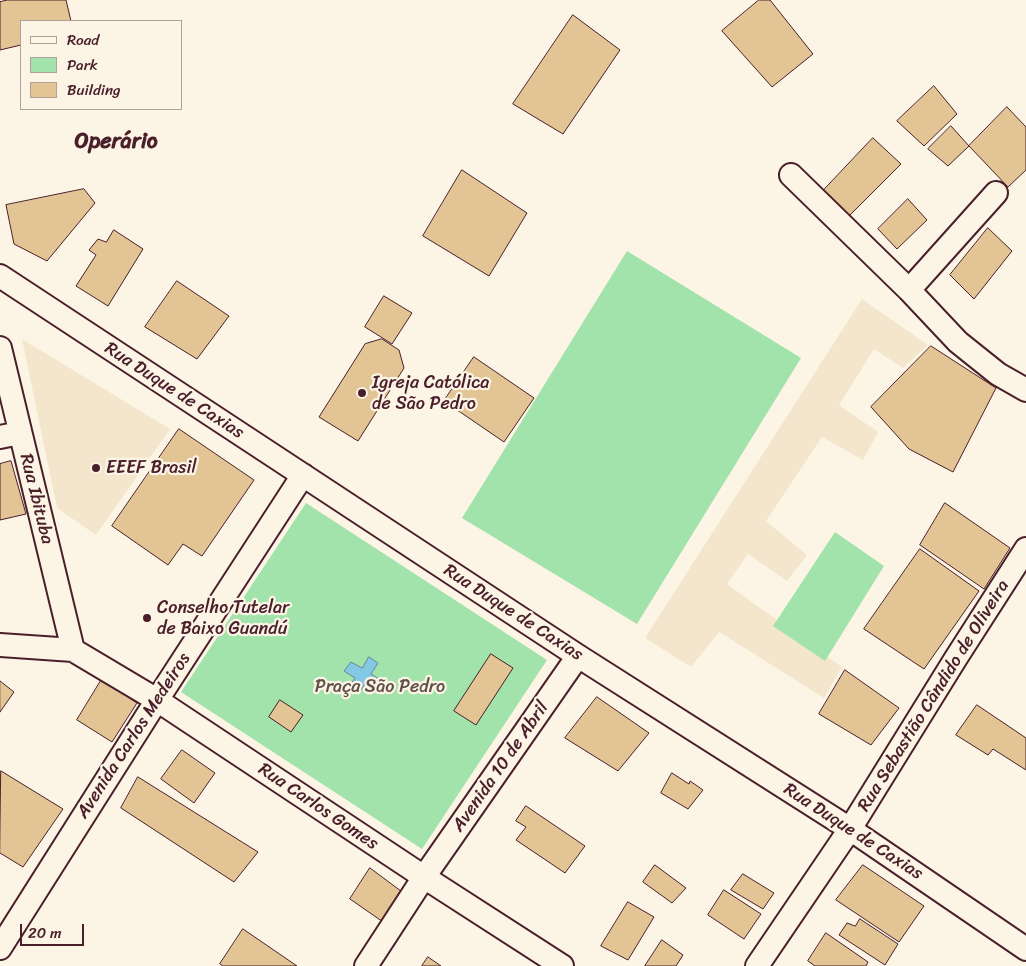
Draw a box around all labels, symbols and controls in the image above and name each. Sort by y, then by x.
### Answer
legend [20,20,182,110]
text: Road [67,27,99,53]
text: Park [67,52,98,78]
text: Building [67,77,121,103]
district label: Operário [74,129,158,155]
street label: Rua Duque de Caxias [100,338,248,444]
place label: Igreja Católica de São Pedro [372,372,489,414]
marker: Igreja Católica de São Pedro [356,387,368,399]
street label: Rua Ibituba [14,452,58,546]
place label: EEEF Brasil [106,457,197,479]
marker: EEEF Brasil [90,462,102,474]
street label: Rua Duque de Caxias [439,560,587,666]
street label: Rua Sebastião Cândido de Oliveira [854,576,1014,816]
place label: Conselho Tutelar de Baixo Guandú [157,597,289,640]
marker: Conselho Tutelar de Baixo Guandú [141,612,153,624]
street label: Avenida Carlos Medeiros [72,649,196,823]
park label: Praça São Pedro [315,676,445,698]
street label: Avenida 10 de Abril [448,698,554,836]
street label: Rua Carlos Gomes [254,759,382,855]
street label: Rua Duque de Caxias [779,779,927,885]
scale bar [22,914,86,946]
text: 20 m [28,920,62,946]

